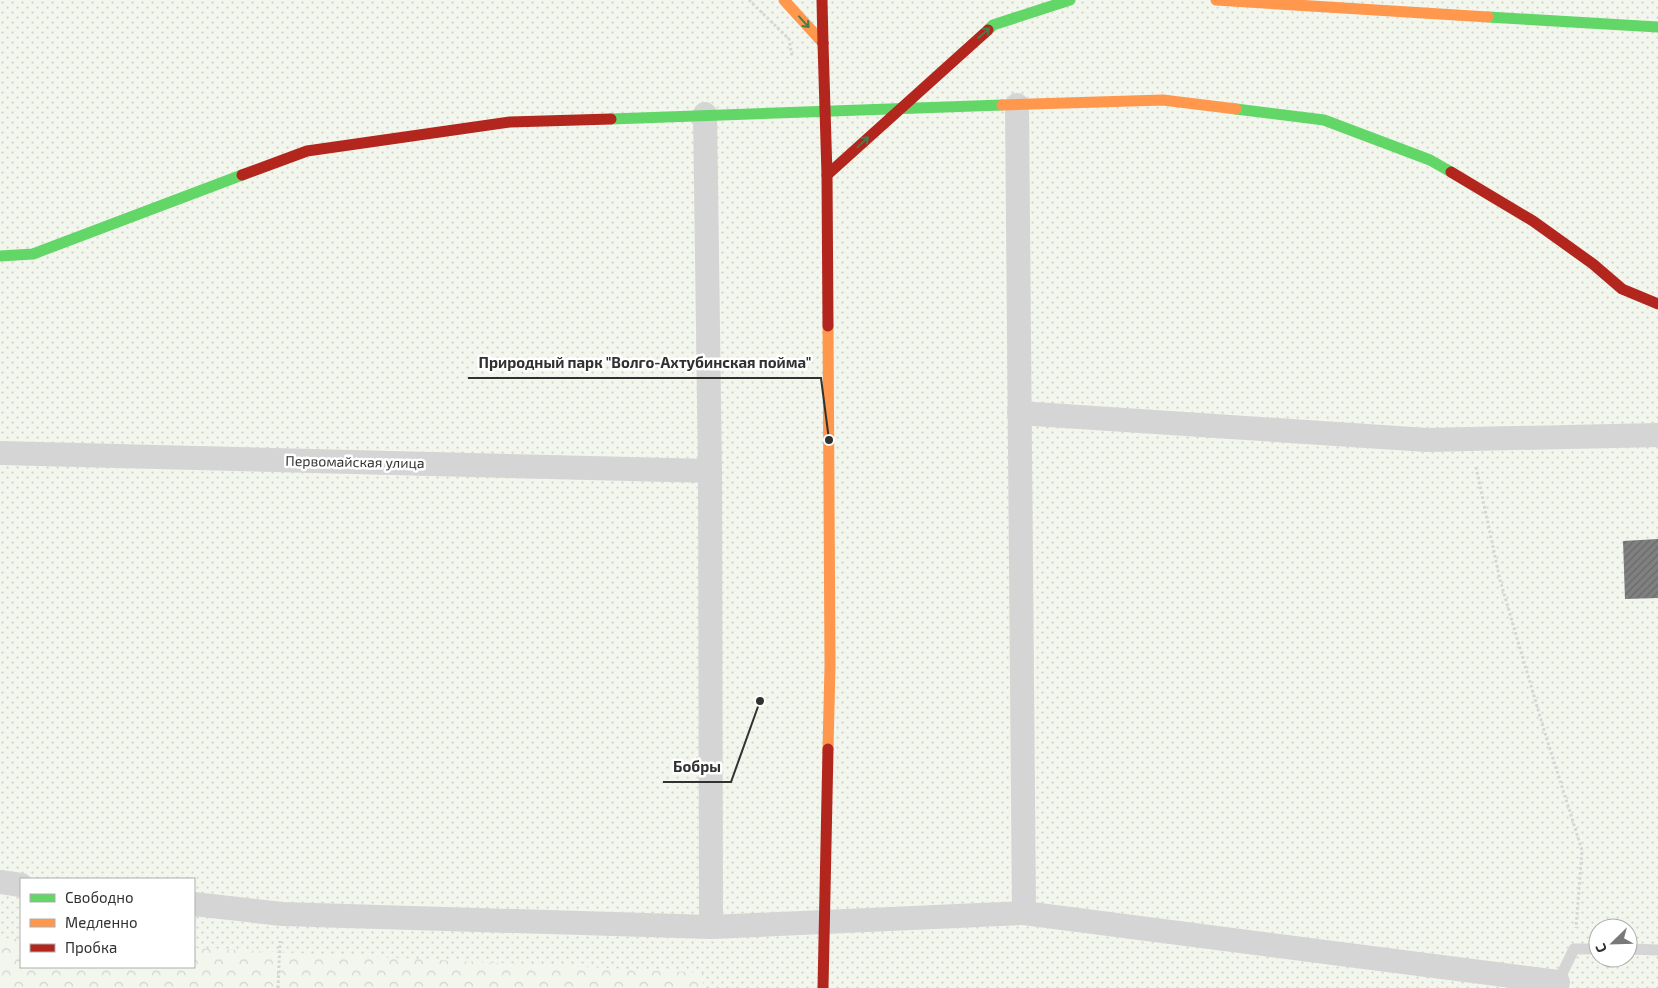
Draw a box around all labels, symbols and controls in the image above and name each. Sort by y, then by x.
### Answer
one-way arrow [798,15,809,28]
one-way arrow [977,27,990,39]
one-way arrow [857,136,870,148]
callout: Природный парк "Волго-Ахтубинская пойма" [468,348,821,378]
text: Природный парк "Волго-Ахтубинская пойма" [479,353,811,371]
street label: Первомайская улица [285,452,425,471]
callout: Бобры [663,752,731,782]
text: Бобры [673,757,721,775]
legend [20,878,195,968]
text: Свободно [65,888,134,906]
text: Медленно [65,913,138,931]
north arrow [1588,918,1638,968]
text: Пробка [65,938,117,956]
text: С [1591,941,1610,955]

